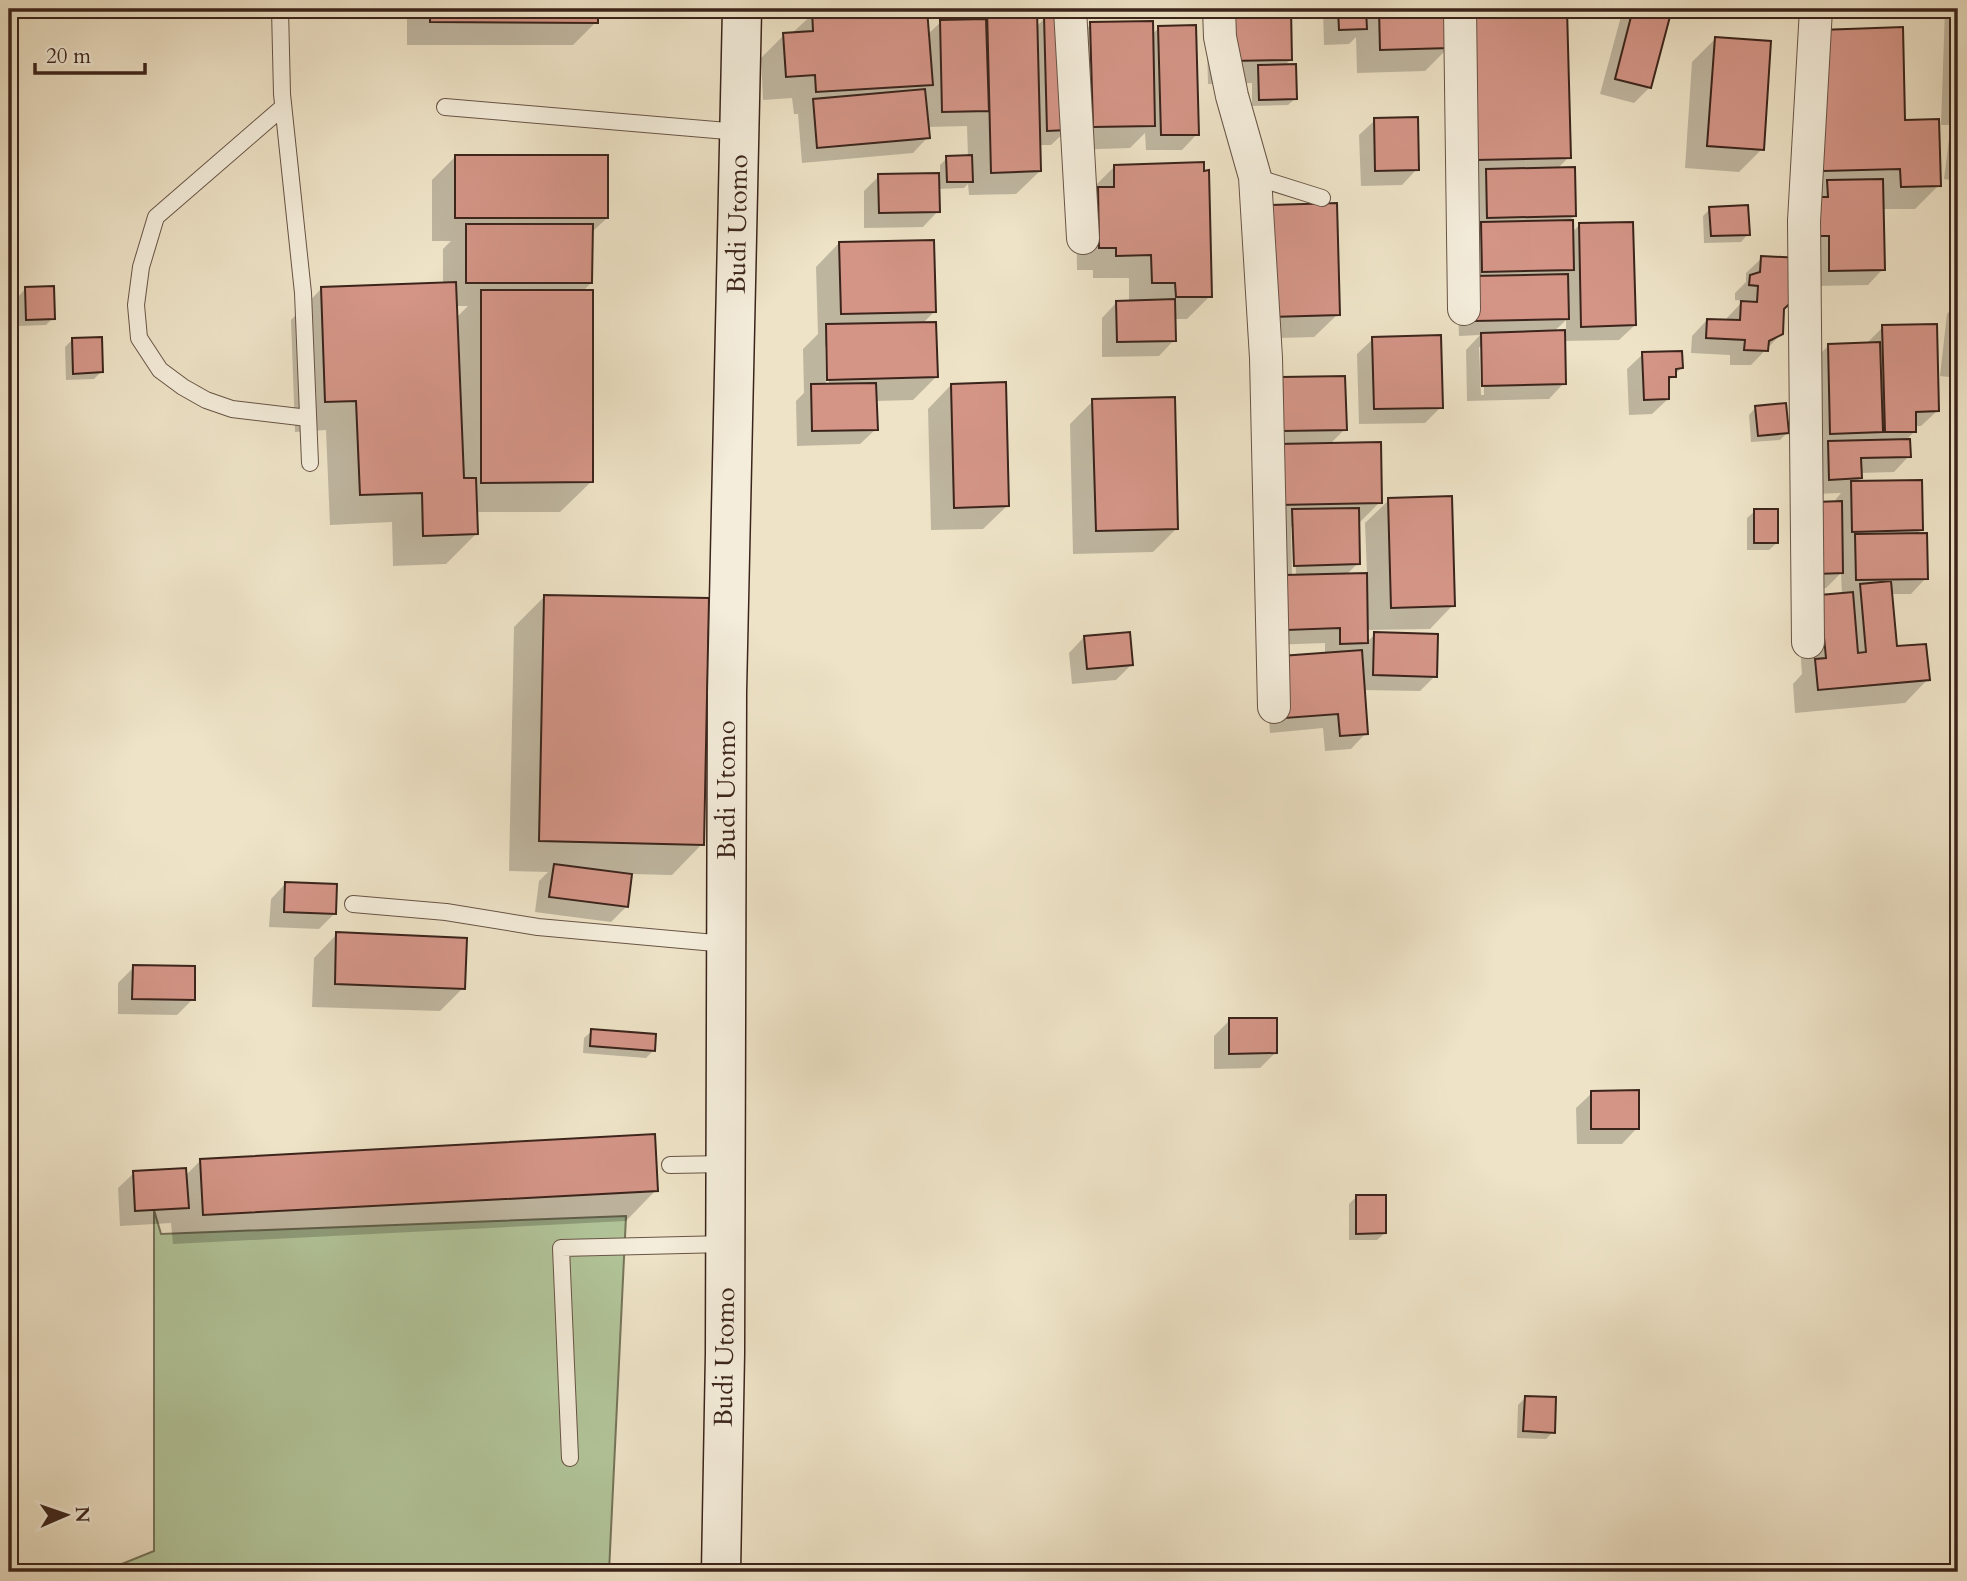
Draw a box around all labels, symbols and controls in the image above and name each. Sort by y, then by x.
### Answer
scale bar [35,32,145,76]
text: 20 m [46,42,91,71]
street label: Budi Utomo [719,154,756,294]
street label: Budi Utomo [709,720,744,860]
street label: Budi Utomo [706,1287,743,1427]
north arrow [32,1480,102,1550]
text: N [69,1506,95,1524]

